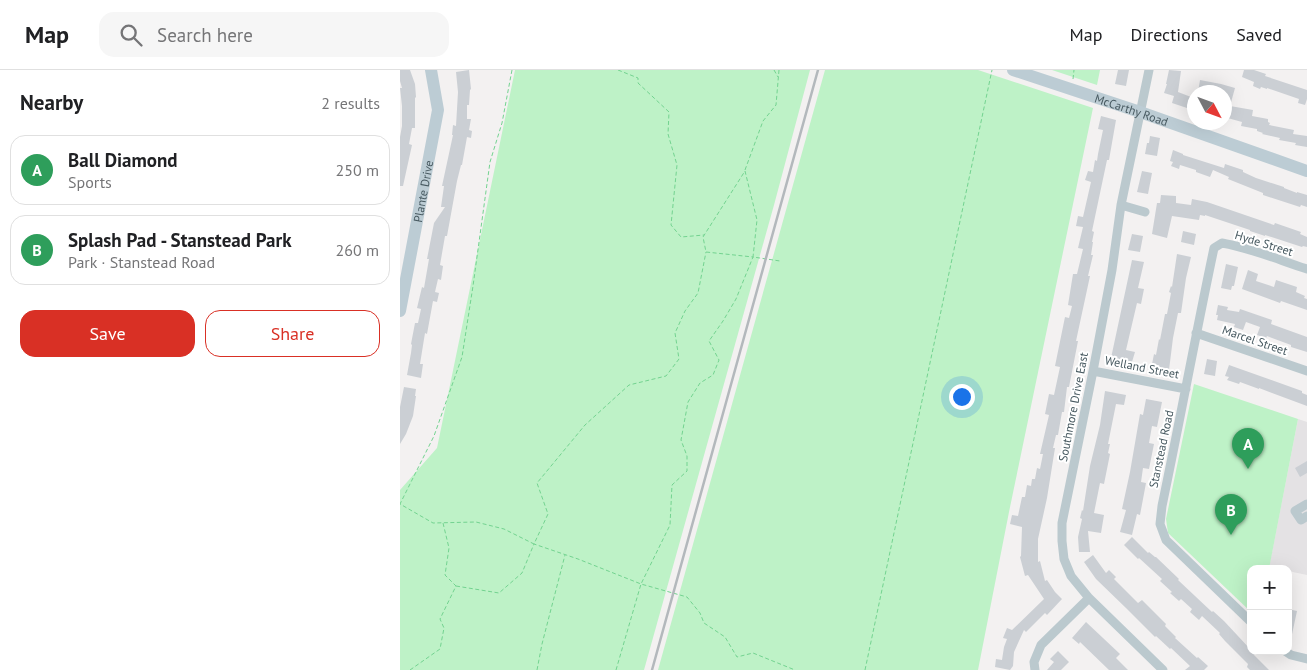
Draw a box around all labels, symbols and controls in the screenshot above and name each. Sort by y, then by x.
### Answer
search box [99,12,449,57]
text: Map [25,19,69,50]
icon: search [117,21,145,49]
text: Search here [157,23,253,47]
text: Map [1070,23,1102,46]
text: Directions [1130,23,1208,46]
text: Saved [1236,23,1282,46]
north arrow [1187,85,1232,130]
text: Nearby [20,89,83,116]
street label: McCarthy Road [1093,90,1170,129]
text: 2 results [321,93,380,113]
text: Ball Diamond [68,148,178,172]
street label: Plante Drive [409,159,436,223]
text: A [32,160,42,180]
text: 250 m [336,160,379,180]
text: Sports [68,172,112,192]
street label: Hyde Street [1233,227,1295,259]
text: Splash Pad - Stanstead Park [68,228,292,252]
text: B [32,240,42,260]
text: 260 m [336,240,379,260]
text: Park · Stanstead Road [68,252,215,272]
button: Save [20,310,195,357]
button: Share [205,310,380,357]
street label: Marcel Street [1220,322,1290,358]
street label: Southmore Drive East [1055,351,1091,463]
street label: Welland Street [1104,352,1180,382]
your location [949,384,975,410]
street label: Stanstead Road [1145,409,1177,489]
pin: A [1232,428,1264,469]
pin: B [1215,494,1247,535]
map controls [1247,565,1292,655]
button: + [1247,565,1292,610]
button: − [1247,610,1292,655]

